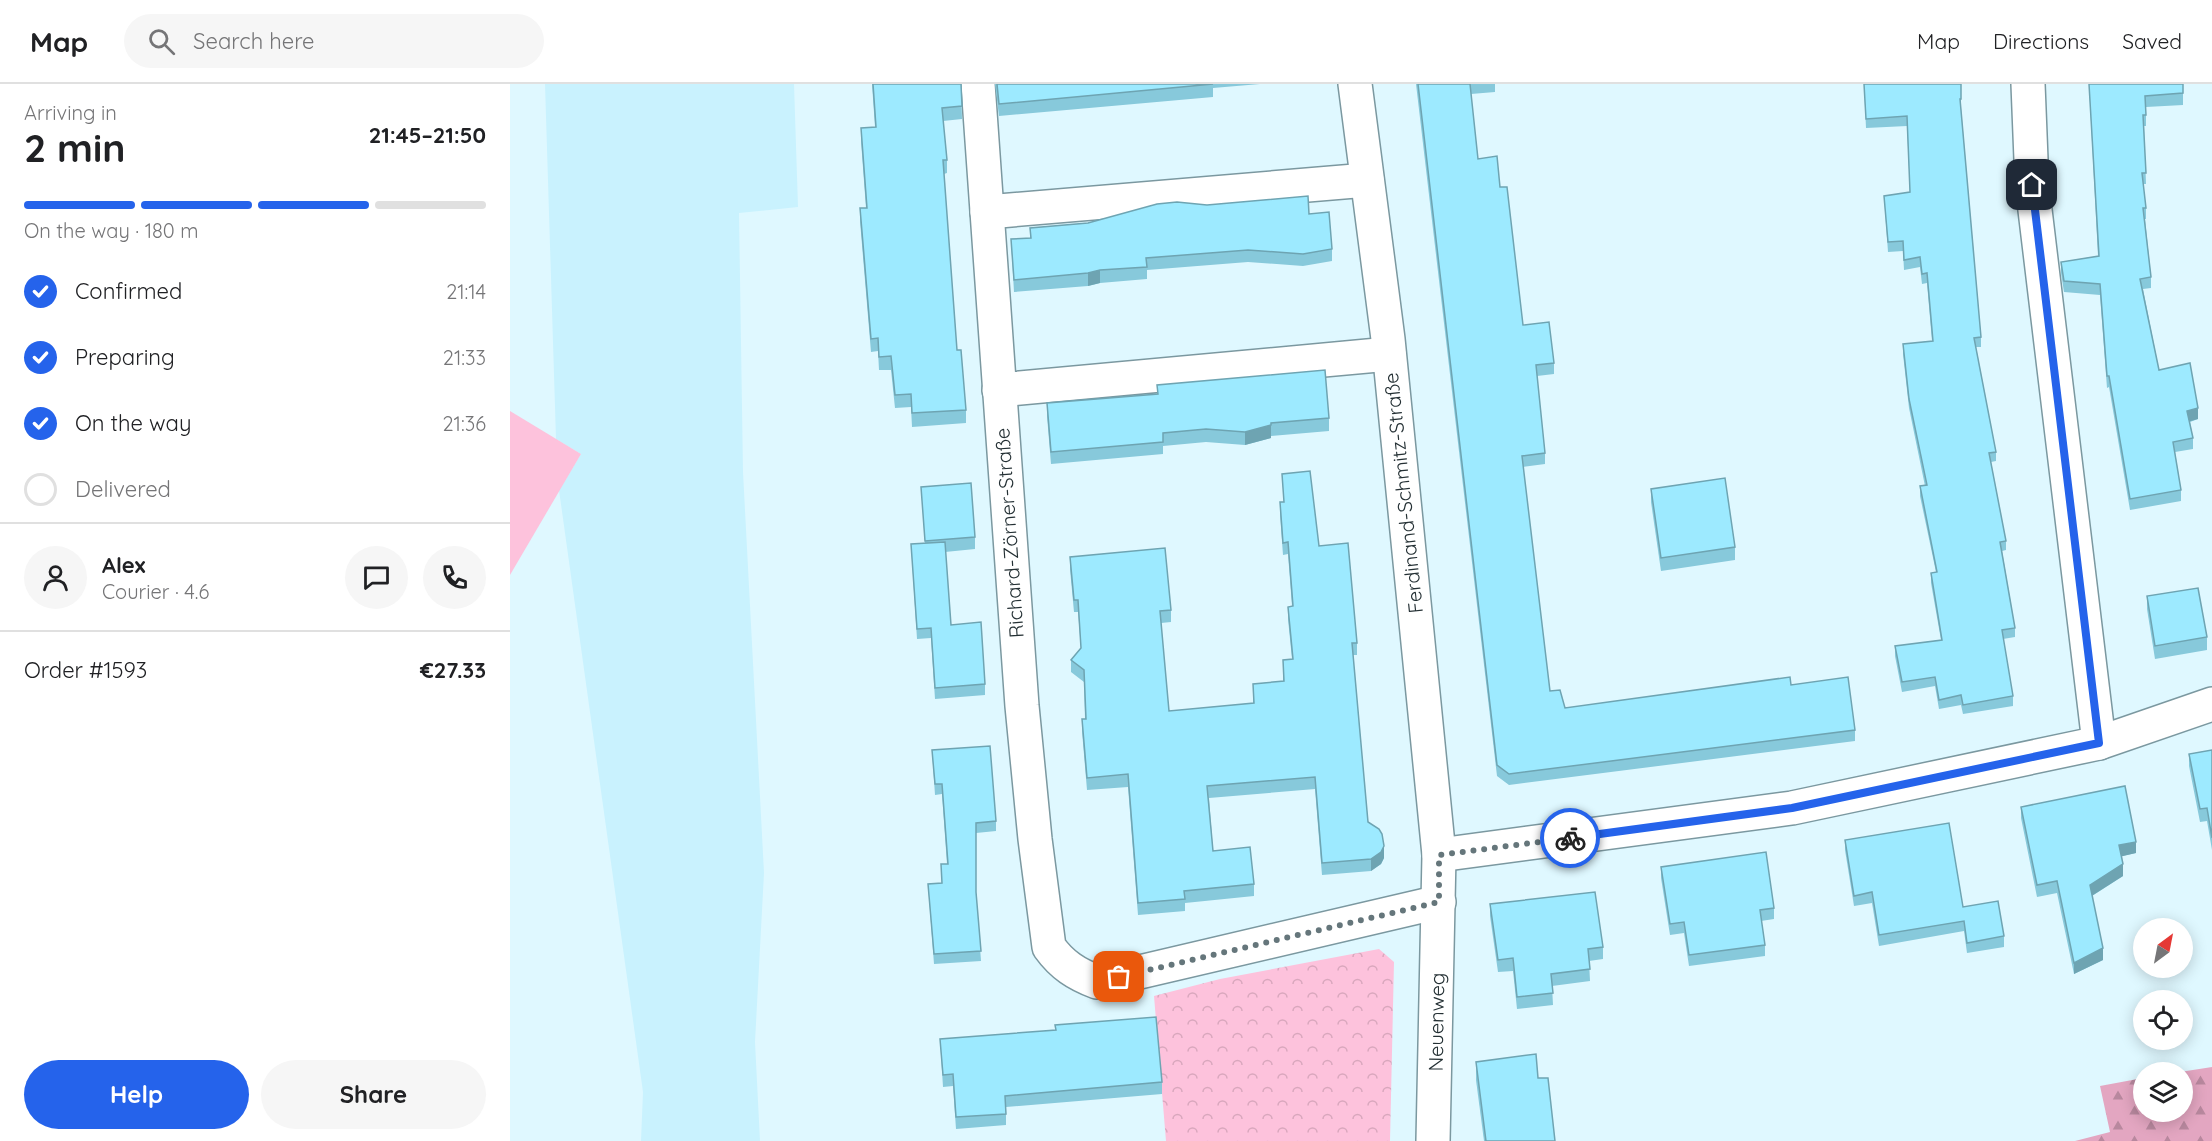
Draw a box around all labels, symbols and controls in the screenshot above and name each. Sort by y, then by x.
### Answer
search box [124,14,544,68]
text: Map [30,24,88,59]
icon: search [145,25,178,58]
text: Search here [193,27,315,55]
text: Map [1917,28,1960,54]
text: Directions [1993,28,2089,54]
text: Saved [2122,28,2182,54]
text: Arriving in [24,100,117,125]
text: 21:45–21:50 [369,121,486,149]
text: 2 min [24,123,126,172]
pin [2006,159,2057,210]
icon: home [2015,168,2048,201]
text: On the way · 180 m [24,218,198,243]
icon: check [24,275,57,308]
text: Confirmed [75,277,182,305]
text: 21:14 [446,279,486,304]
icon: check [24,341,57,374]
text: Preparing [75,343,175,371]
text: 21:33 [443,345,486,370]
street label: Ferdinand-Schmitz-Straße [1378,371,1428,615]
icon: check [24,407,57,440]
text: On the way [75,409,191,437]
text: 21:36 [443,411,486,436]
street label: Richard-Zörner-Straße [989,427,1029,639]
text: Delivered [75,475,171,503]
button: person [24,546,87,609]
button: chat [345,546,408,609]
button: phone [423,546,486,609]
text: Alex [102,551,145,579]
text: Courier · 4.6 [102,579,209,604]
text: Order #1593 [24,656,147,684]
text: €27.33 [420,656,486,684]
courier [1540,808,1600,868]
icon: bike [1554,822,1587,855]
north arrow [2133,918,2193,978]
map controls [2133,918,2193,1122]
pin [1093,951,1144,1002]
icon: bag [1102,960,1135,993]
street label: Neuenweg [1423,972,1449,1072]
button: locate [2133,990,2193,1050]
button: Help [24,1060,249,1129]
button: Share [261,1060,486,1129]
button: layers [2133,1062,2193,1122]

